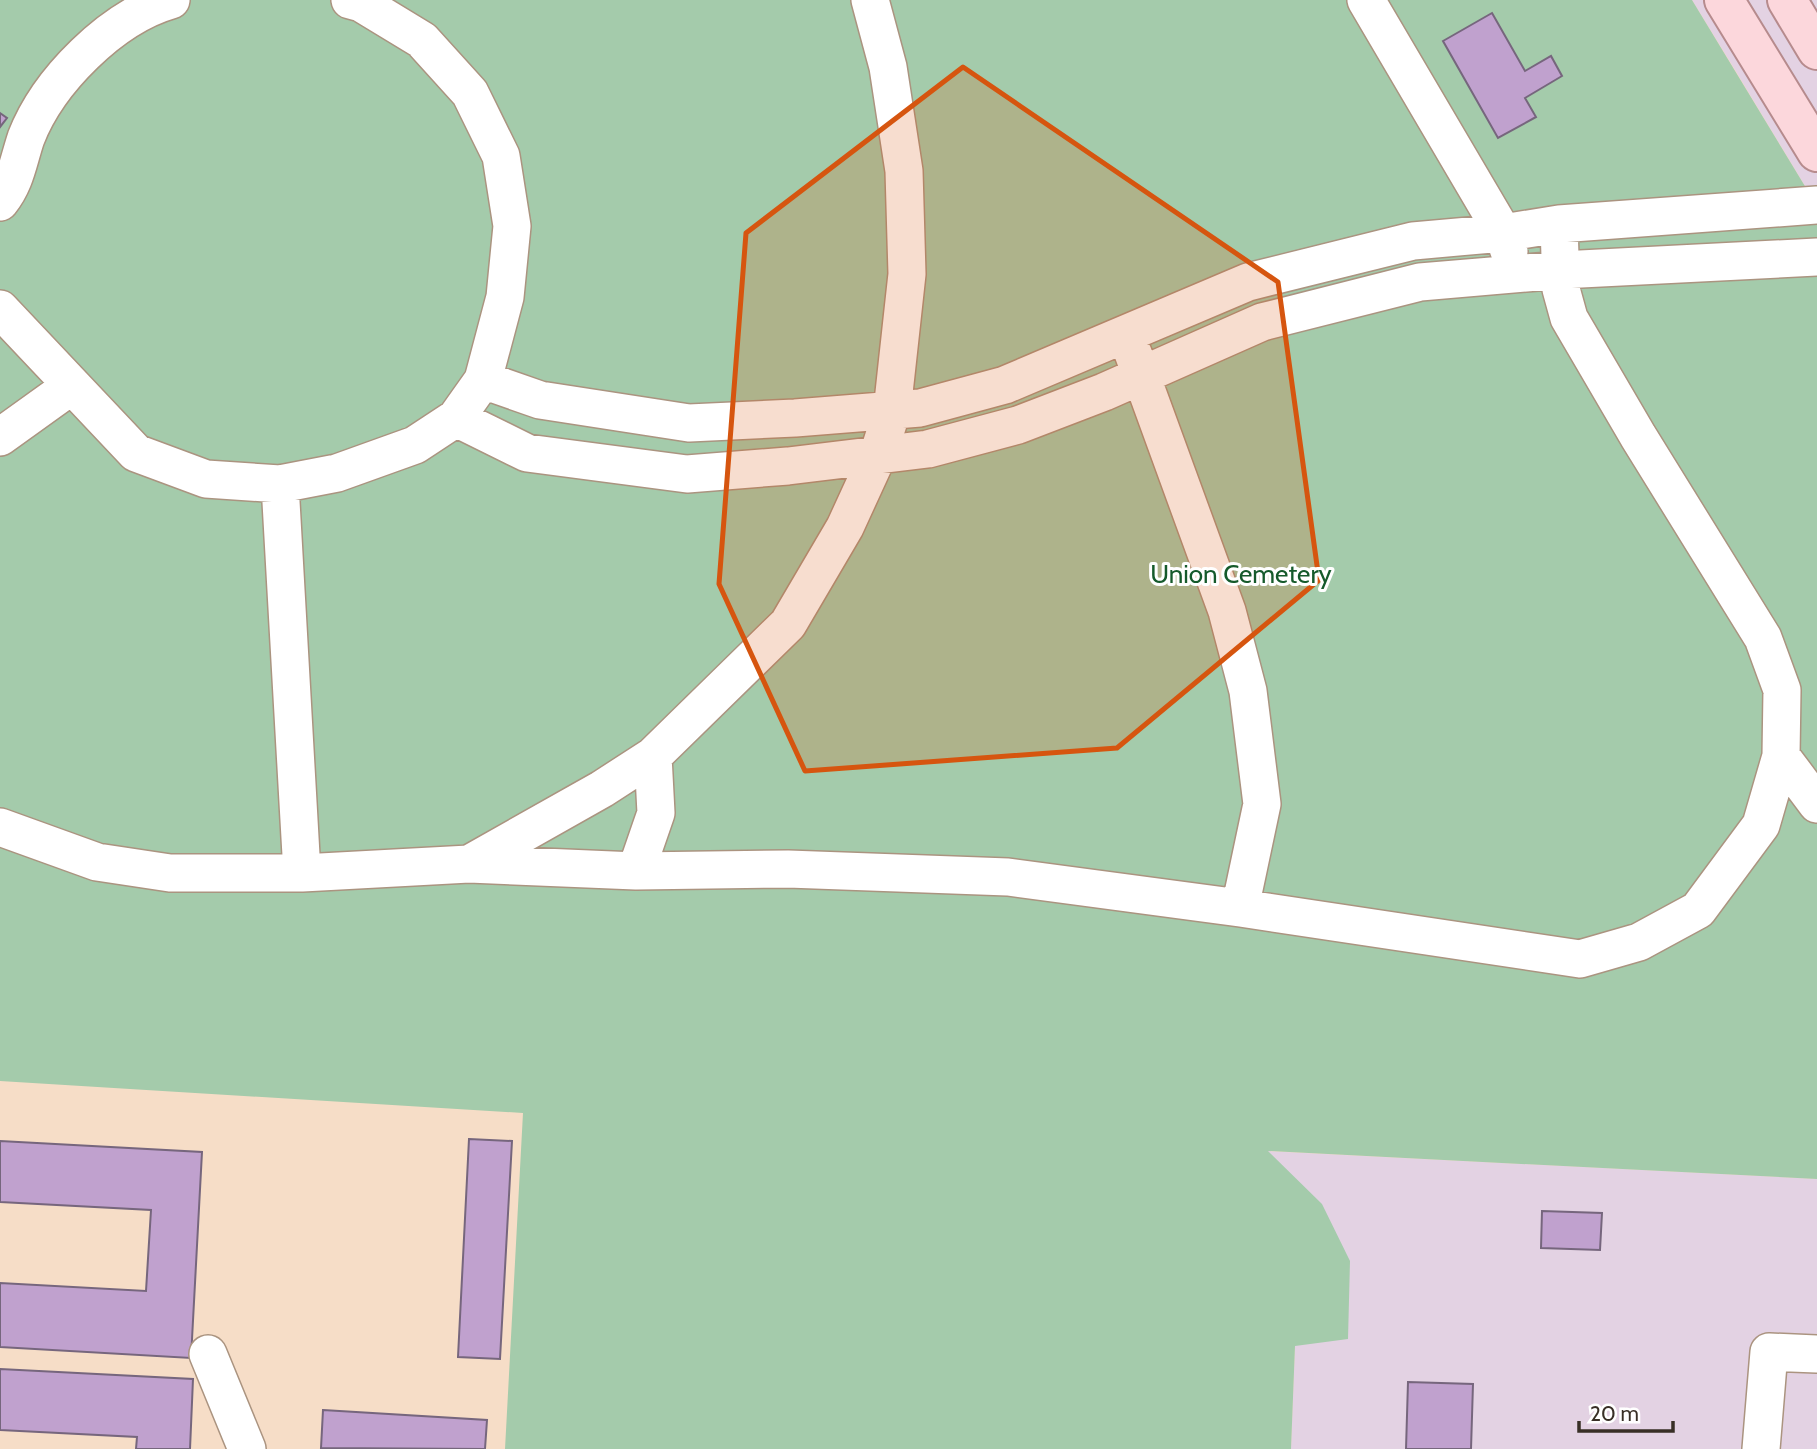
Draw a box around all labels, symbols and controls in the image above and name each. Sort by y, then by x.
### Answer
park label: Union Cemetery [1150,558,1332,590]
scale bar [1579,1390,1674,1434]
text: 20 m [1590,1401,1639,1426]

